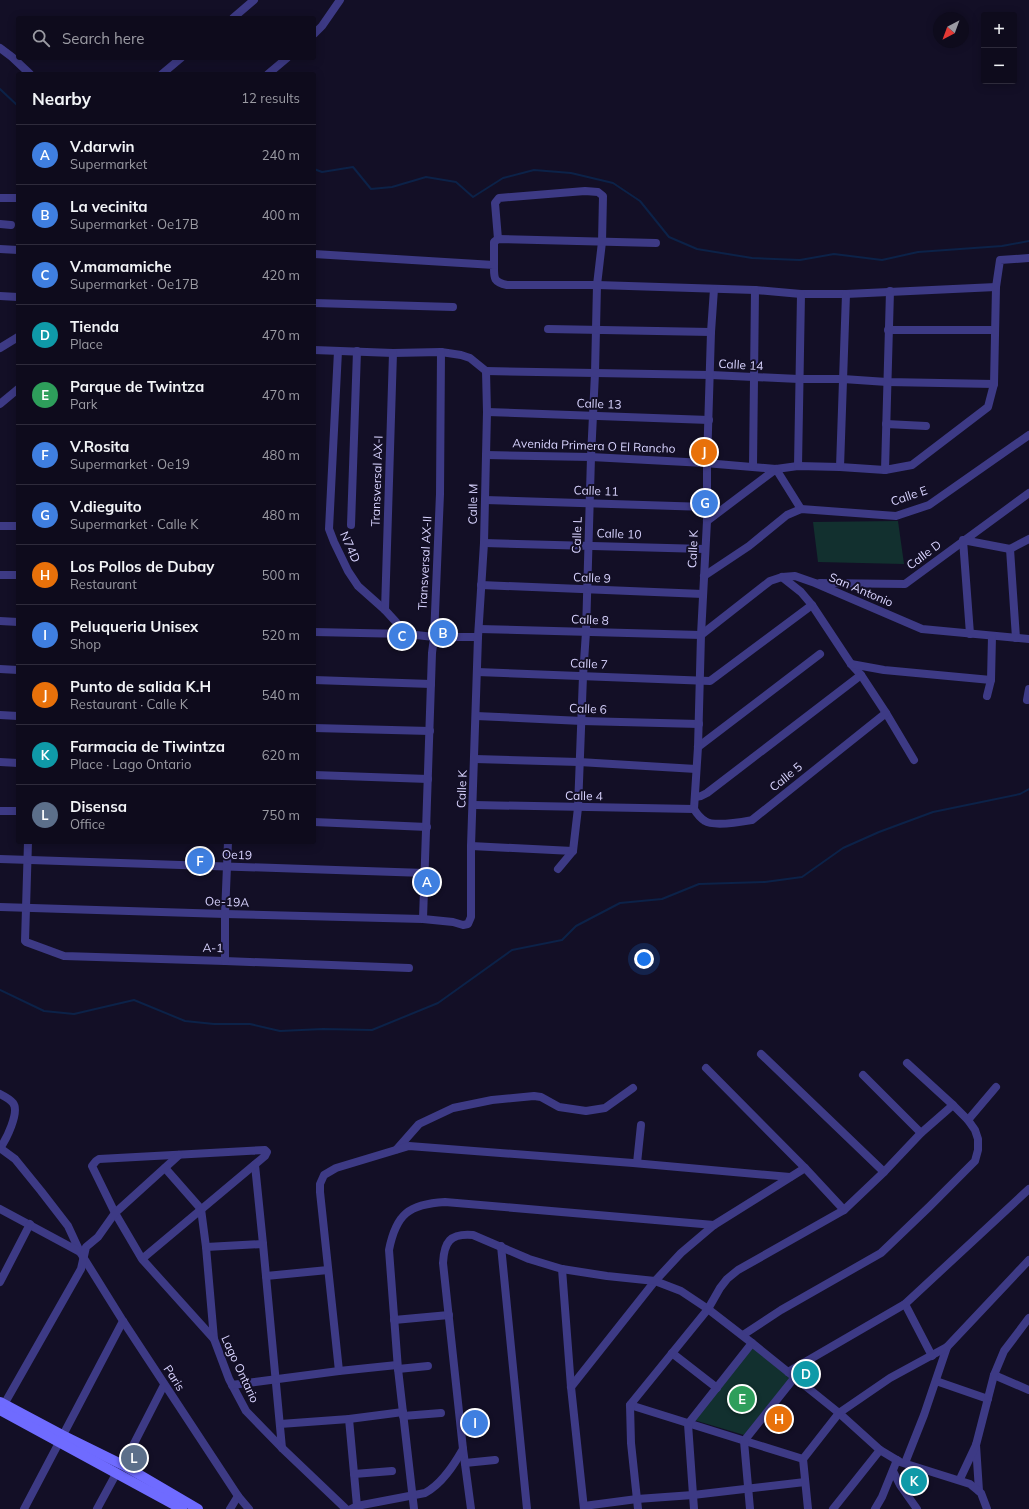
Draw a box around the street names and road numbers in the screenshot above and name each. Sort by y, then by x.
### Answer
street label: Calle 14 [718,356,764,373]
street label: Calle 13 [576,395,622,412]
street label: Transversal AX-I [367,435,386,527]
street label: Avenida Primera O El Rancho [512,435,676,456]
street label: Calle 11 [573,482,619,499]
street label: Calle E [889,482,929,509]
street label: Calle M [465,483,480,525]
street label: Transversal AX-II [415,515,434,611]
street label: Calle L [568,516,585,554]
street label: Calle 10 [596,525,642,542]
street label: N74D [337,529,364,565]
street label: Calle K [684,529,701,568]
street label: Calle D [903,537,944,572]
street label: Calle 9 [573,569,611,586]
street label: San Antonio [827,569,896,610]
street label: Calle 8 [571,611,609,628]
street label: Calle 7 [570,655,608,672]
street label: Calle 6 [569,700,607,717]
street label: Calle 5 [766,759,805,794]
street label: Calle K [453,769,470,808]
street label: Calle 4 [565,788,603,803]
street label: Oe19 [222,846,252,863]
street label: Oe-19A [205,893,250,910]
street label: A-1 [202,940,224,955]
street label: Lago Ontario [218,1333,263,1405]
street label: Paris [161,1362,188,1394]

